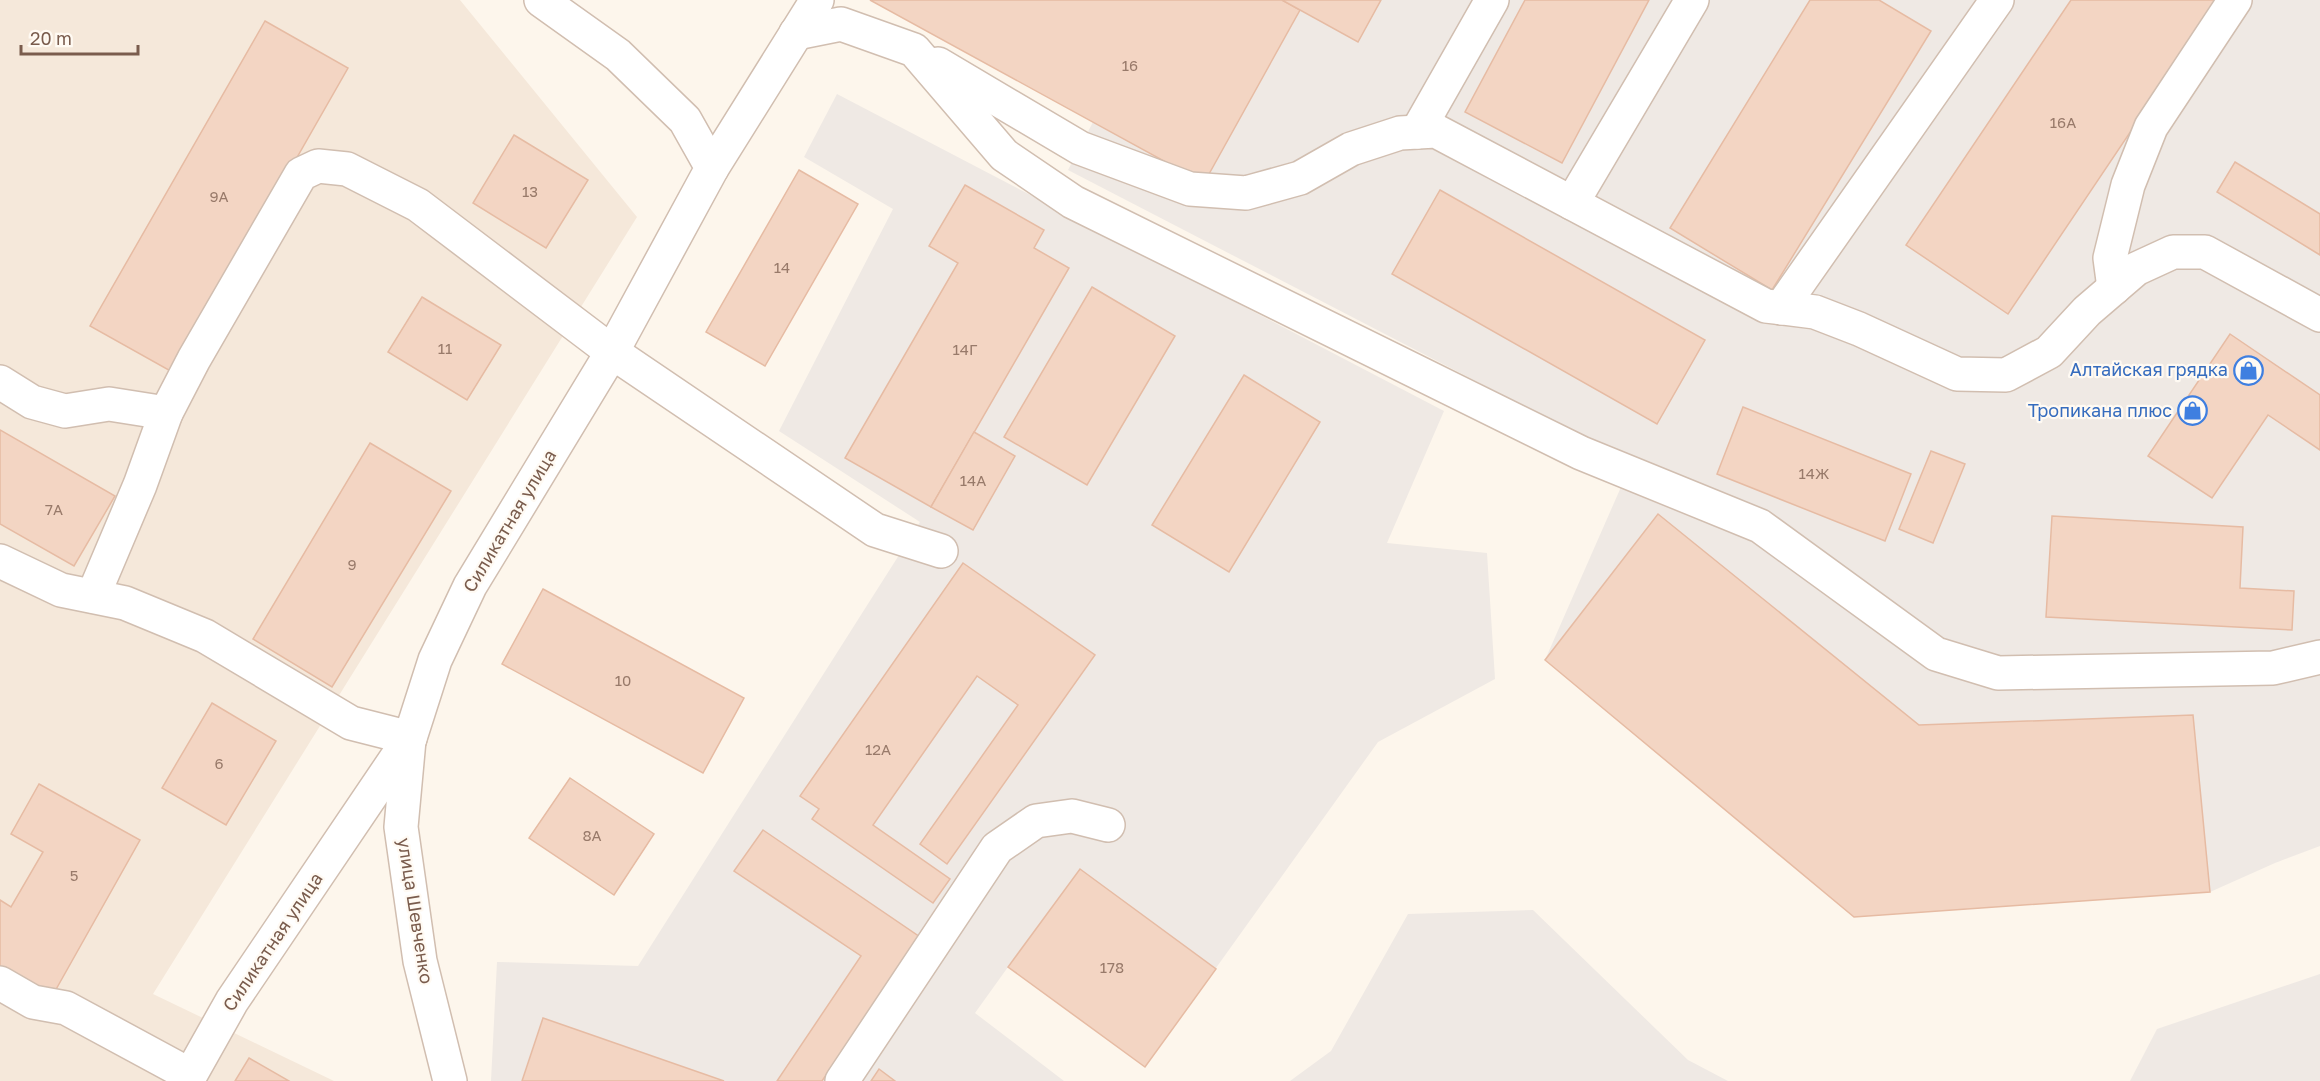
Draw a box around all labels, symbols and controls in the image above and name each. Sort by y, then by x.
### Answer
scale bar [21,18,138,56]
text: 20 m [30,27,72,49]
house number: 16 [1122,56,1138,74]
house number: 16А [2050,113,2076,131]
house number: 13 [522,182,538,200]
house number: 9А [209,187,229,205]
house number: 14 [774,258,790,276]
house number: 11 [438,339,452,357]
house number: 14Г [953,340,978,358]
shop icon: Алтайская грядка [2233,354,2265,386]
place label: Алтайская грядка [2070,358,2228,380]
shop icon: Тропикана плюс [2177,395,2209,427]
place label: Тропикана плюс [2028,399,2172,421]
street label: Силикатная улица [458,445,560,596]
house number: 14Ж [1799,464,1829,482]
house number: 14А [960,471,986,489]
house number: 7А [45,500,63,518]
house number: 9 [347,555,357,573]
house number: 10 [615,671,631,689]
house number: 12А [865,740,891,758]
house number: 6 [214,754,224,772]
house number: 8А [582,826,602,844]
street label: улица Шевченко [394,836,438,985]
house number: 5 [70,866,78,884]
street label: Силикатная улица [218,868,327,1015]
house number: 178 [1100,958,1124,976]

